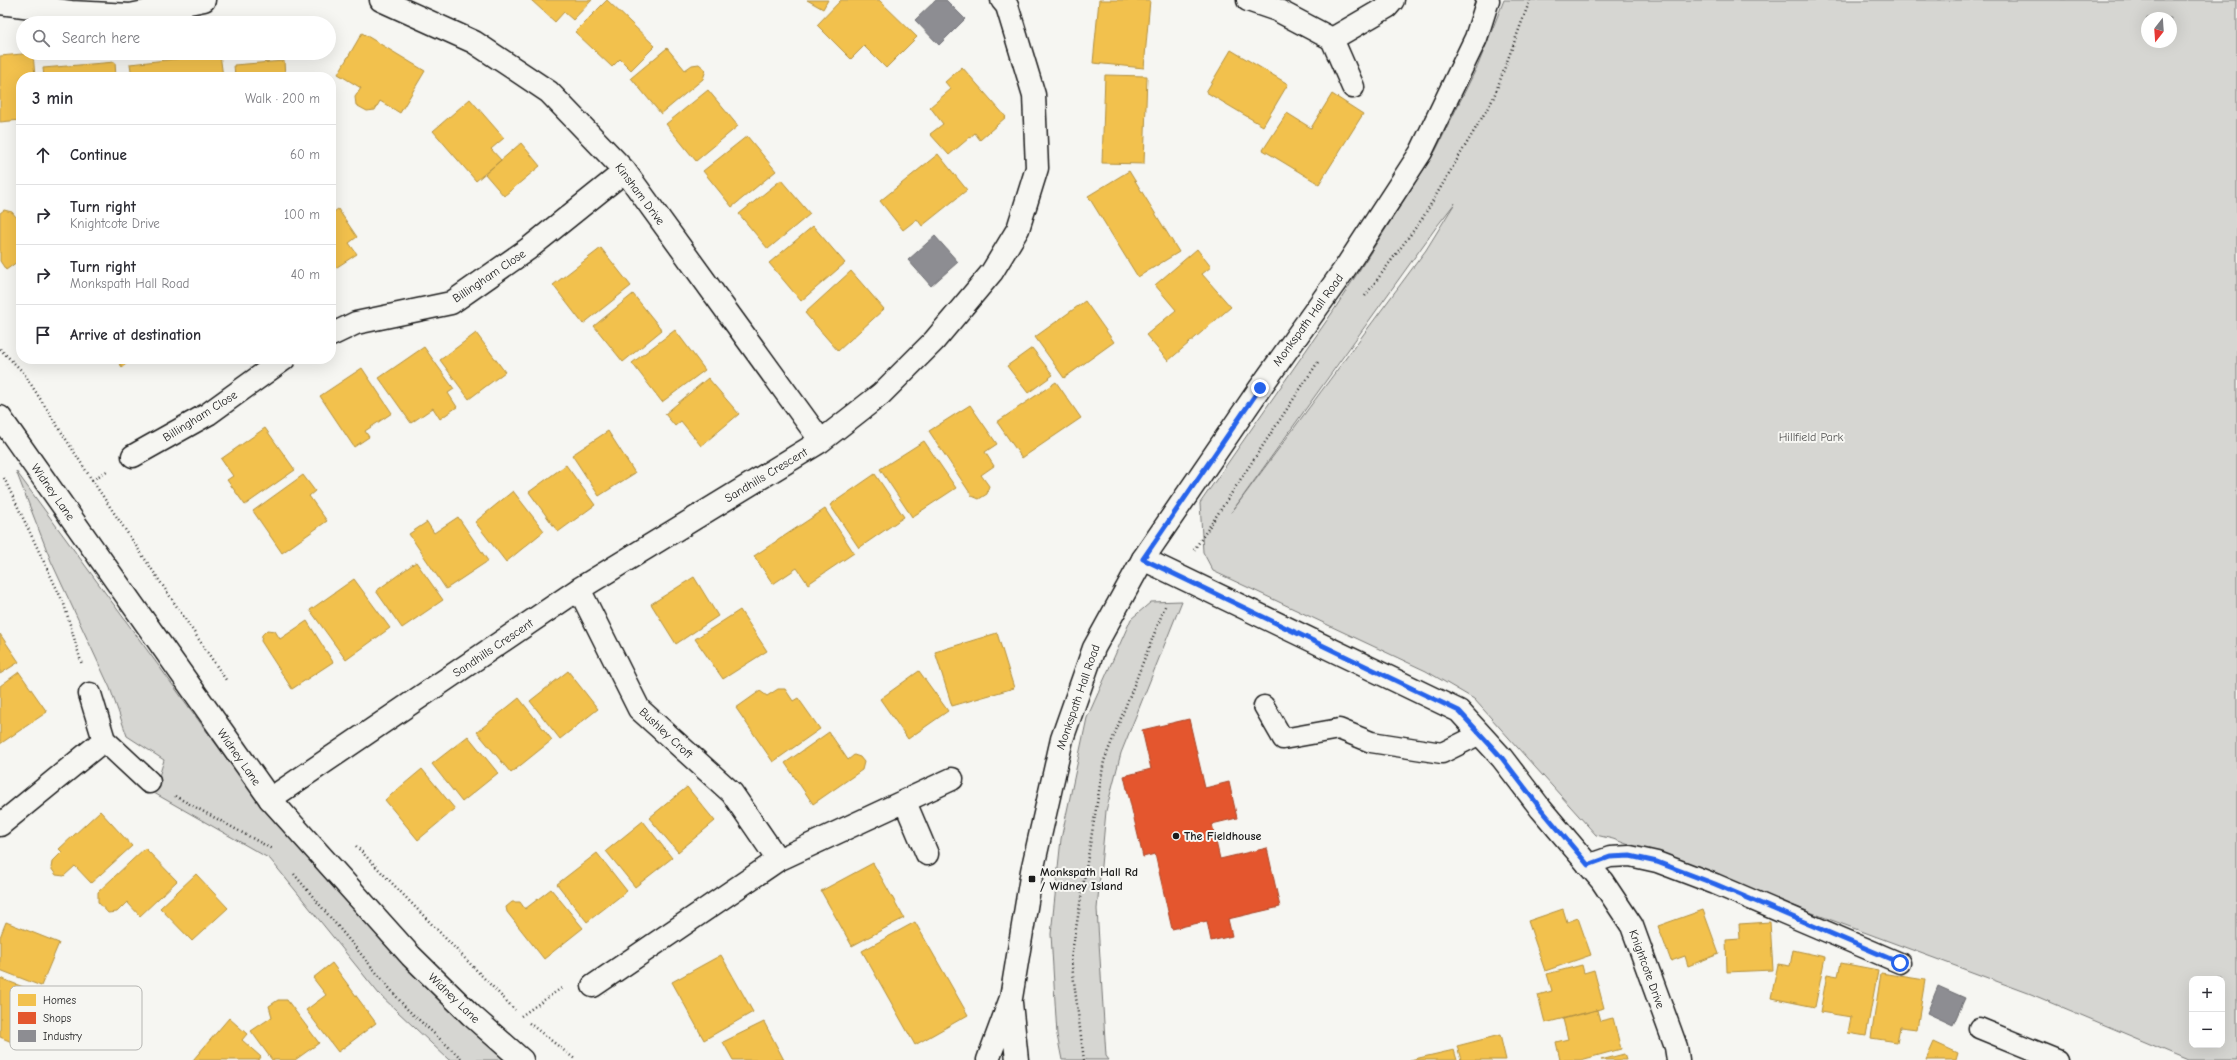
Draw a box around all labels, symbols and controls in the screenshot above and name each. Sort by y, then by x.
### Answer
north arrow [2141,12,2177,48]
search box [16,16,336,60]
icon: search [30,27,52,49]
text: Search here [62,29,140,47]
text: 3 min [32,89,73,108]
text: Walk · 200 m [245,91,320,106]
icon: ahead [32,144,54,166]
text: Continue [70,146,127,164]
text: 60 m [290,147,320,162]
street label: Kinsham Drive [612,160,668,228]
text: Turn right [70,198,136,216]
icon: right [32,204,54,226]
text: 100 m [284,207,320,222]
text: Knightcote Drive [70,216,160,231]
street label: Billingham Close [450,246,528,306]
text: Turn right [70,258,136,276]
icon: right [32,264,54,286]
text: 40 m [291,267,320,282]
street label: Monkspath Hall Road [1270,271,1346,369]
text: Monkspath Hall Road [70,276,190,291]
icon: arrive [32,324,54,346]
text: Arrive at destination [70,326,201,344]
route end [1251,379,1269,397]
street label: Billingham Close [160,388,240,444]
park label: Hillfield Park [1779,430,1844,444]
street label: Sandhills Crescent [722,445,810,505]
street label: Widney Lane [28,461,78,523]
street label: Sandhills Crescent [450,616,536,680]
street label: Monkspath Hall Road [1053,643,1103,751]
street label: Bushley Croft [636,705,696,762]
street label: Widney Lane [214,726,264,788]
place label: The Fieldhouse [1184,829,1262,843]
marker: The Fieldhouse [1171,831,1181,841]
place label: Monkspath Hall Rd / Widney Island [1040,865,1138,893]
marker: Monkspath Hall Rd / Widney Island [1027,874,1037,884]
street label: Knightcote Drive [1626,928,1668,1010]
route start [1891,954,1909,972]
street label: Widney Lane [425,970,483,1026]
map controls [2189,976,2225,1048]
button: + [2189,976,2225,1012]
legend [10,986,142,1050]
text: Homes [43,994,76,1007]
text: Shops [43,1012,72,1025]
button: − [2189,1012,2225,1048]
text: Industry [43,1030,82,1043]

